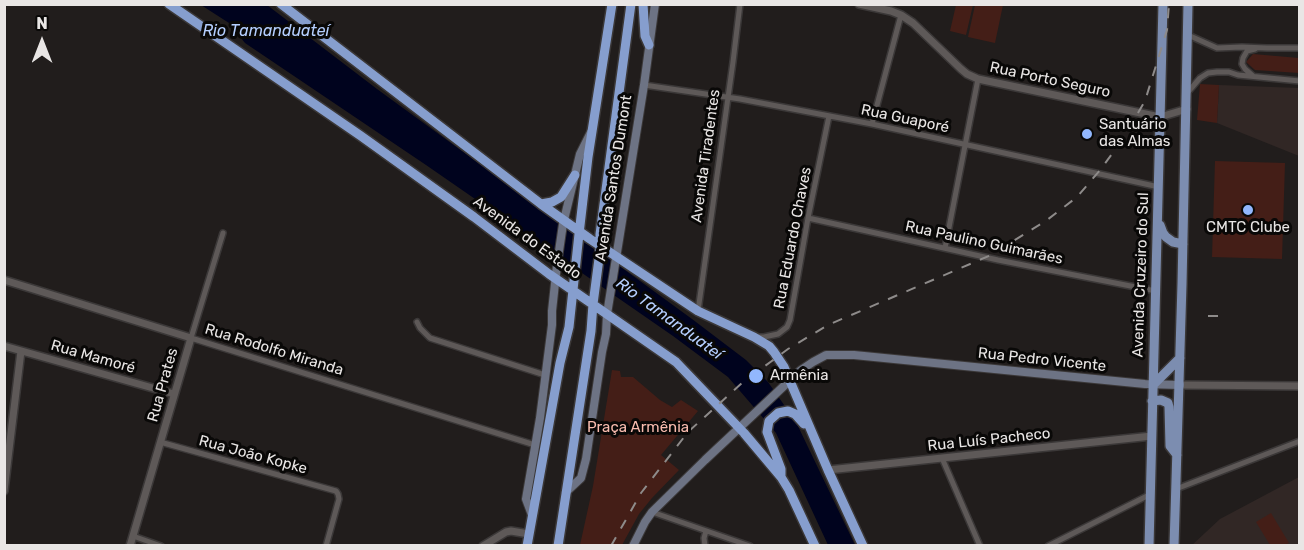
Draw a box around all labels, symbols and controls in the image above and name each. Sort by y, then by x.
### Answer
north arrow [12,12,72,72]
text: N [36,14,48,33]
water label: Rio Tamanduateí [203,21,329,41]
street label: Rua Porto Seguro [988,58,1112,102]
street label: Avenida Tiradentes [688,88,724,224]
street label: Avenida Santos Dumont [592,94,636,262]
street label: Rua Guaporé [859,101,951,137]
place label: Santuário das Almas [1099,116,1170,151]
marker: Santuário das Almas [1080,127,1094,141]
street label: Rua Eduardo Chaves [770,166,816,310]
street label: Avenida Cruzeiro do Sul [1129,192,1153,358]
street label: Avenida do Estado [469,193,585,283]
marker: CMTC Clube [1241,203,1255,217]
street label: Rua Paulino Guimarães [904,217,1064,269]
place label: CMTC Clube [1206,219,1290,237]
water label: Rio Tamanduateí [612,274,726,364]
street label: Rua Rodolfo Miranda [203,320,345,380]
street label: Rua Mamoré [49,336,137,378]
street label: Rua Pedro Vicente [977,344,1107,376]
street label: Rua Prates [144,346,182,424]
marker: Armênia [747,367,765,385]
place label: Armênia [770,367,828,385]
park label: Praça Armênia [587,419,689,437]
street label: Rua Luís Pacheco [927,425,1051,455]
street label: Rua João Kopke [197,432,309,478]

